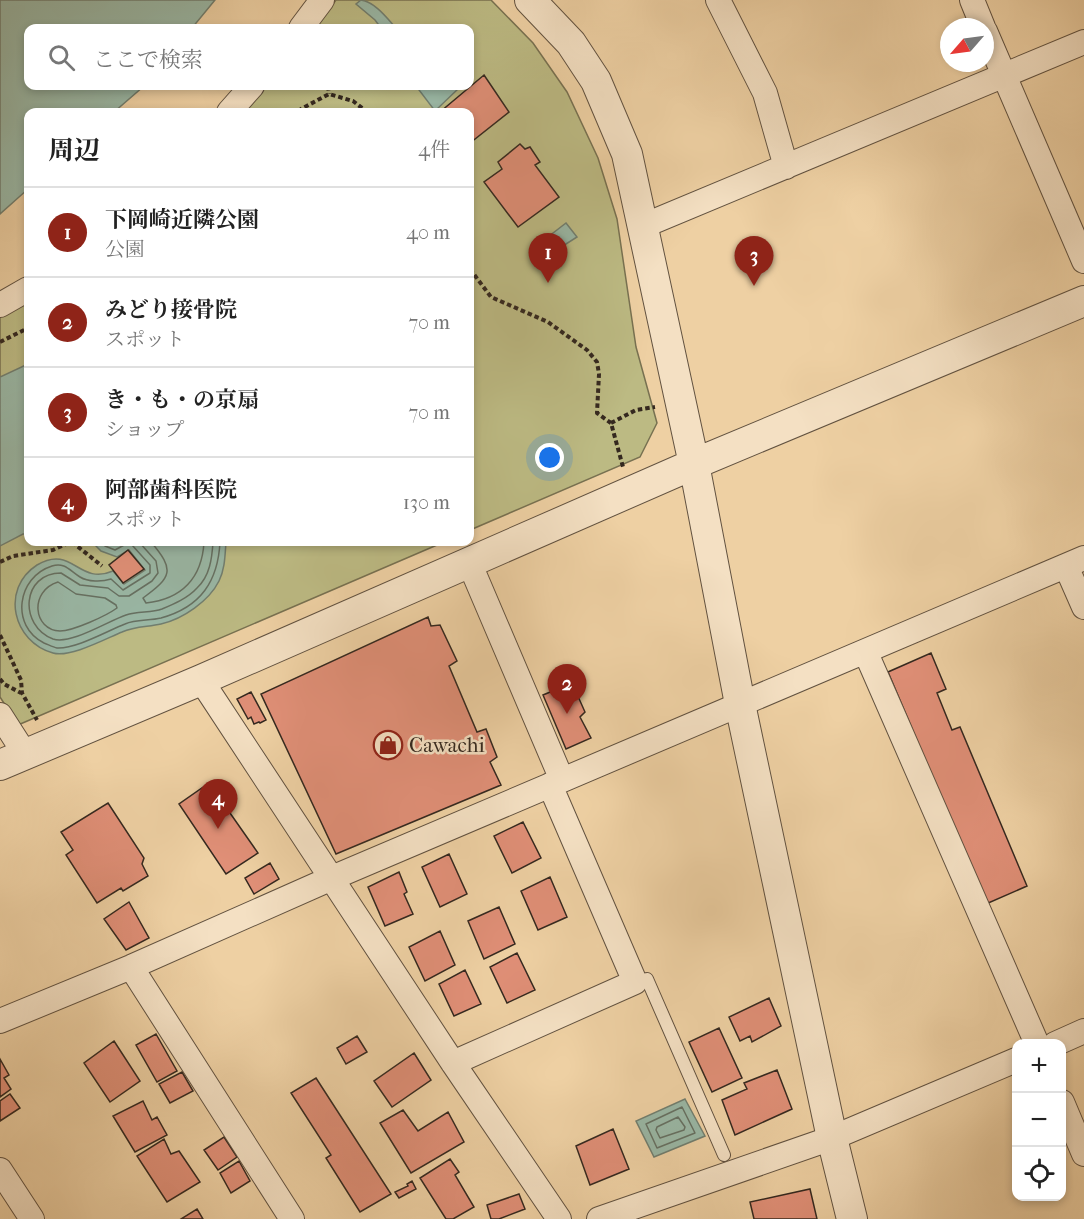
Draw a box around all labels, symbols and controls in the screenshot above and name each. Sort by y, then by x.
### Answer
north arrow [940,18,994,72]
search box [24,24,474,90]
icon: search [45,41,78,74]
text: ここで検索 [93,47,203,73]
text: 周辺 [48,135,100,166]
text: 4件 [418,138,450,161]
text: 下岡崎近隣公園 [105,207,259,233]
text: 1 [64,221,71,244]
text: 40 m [406,221,450,244]
pin: 1 [528,234,568,283]
pin: 3 [734,236,774,286]
text: 公園 [105,238,145,261]
text: みどり接骨院 [105,297,237,323]
text: 2 [62,311,73,334]
text: 70 m [408,311,450,334]
text: スポット [105,328,185,351]
text: き・も・の京扇 [105,387,259,413]
text: 3 [63,401,72,424]
text: 70 m [408,401,450,424]
text: ショップ [105,418,185,441]
your location [535,443,564,472]
text: 阿部歯科医院 [105,477,237,503]
text: 4 [62,491,73,514]
text: 130 m [403,491,450,514]
text: スポット [105,508,185,531]
pin: 2 [548,664,586,714]
shop icon: Cawachi [372,729,404,761]
place label: Cawachi [409,733,485,757]
pin: 4 [198,780,238,829]
map controls [1012,1039,1066,1201]
button: + [1012,1039,1066,1093]
button: − [1012,1093,1066,1147]
button: locate [1012,1147,1066,1201]

